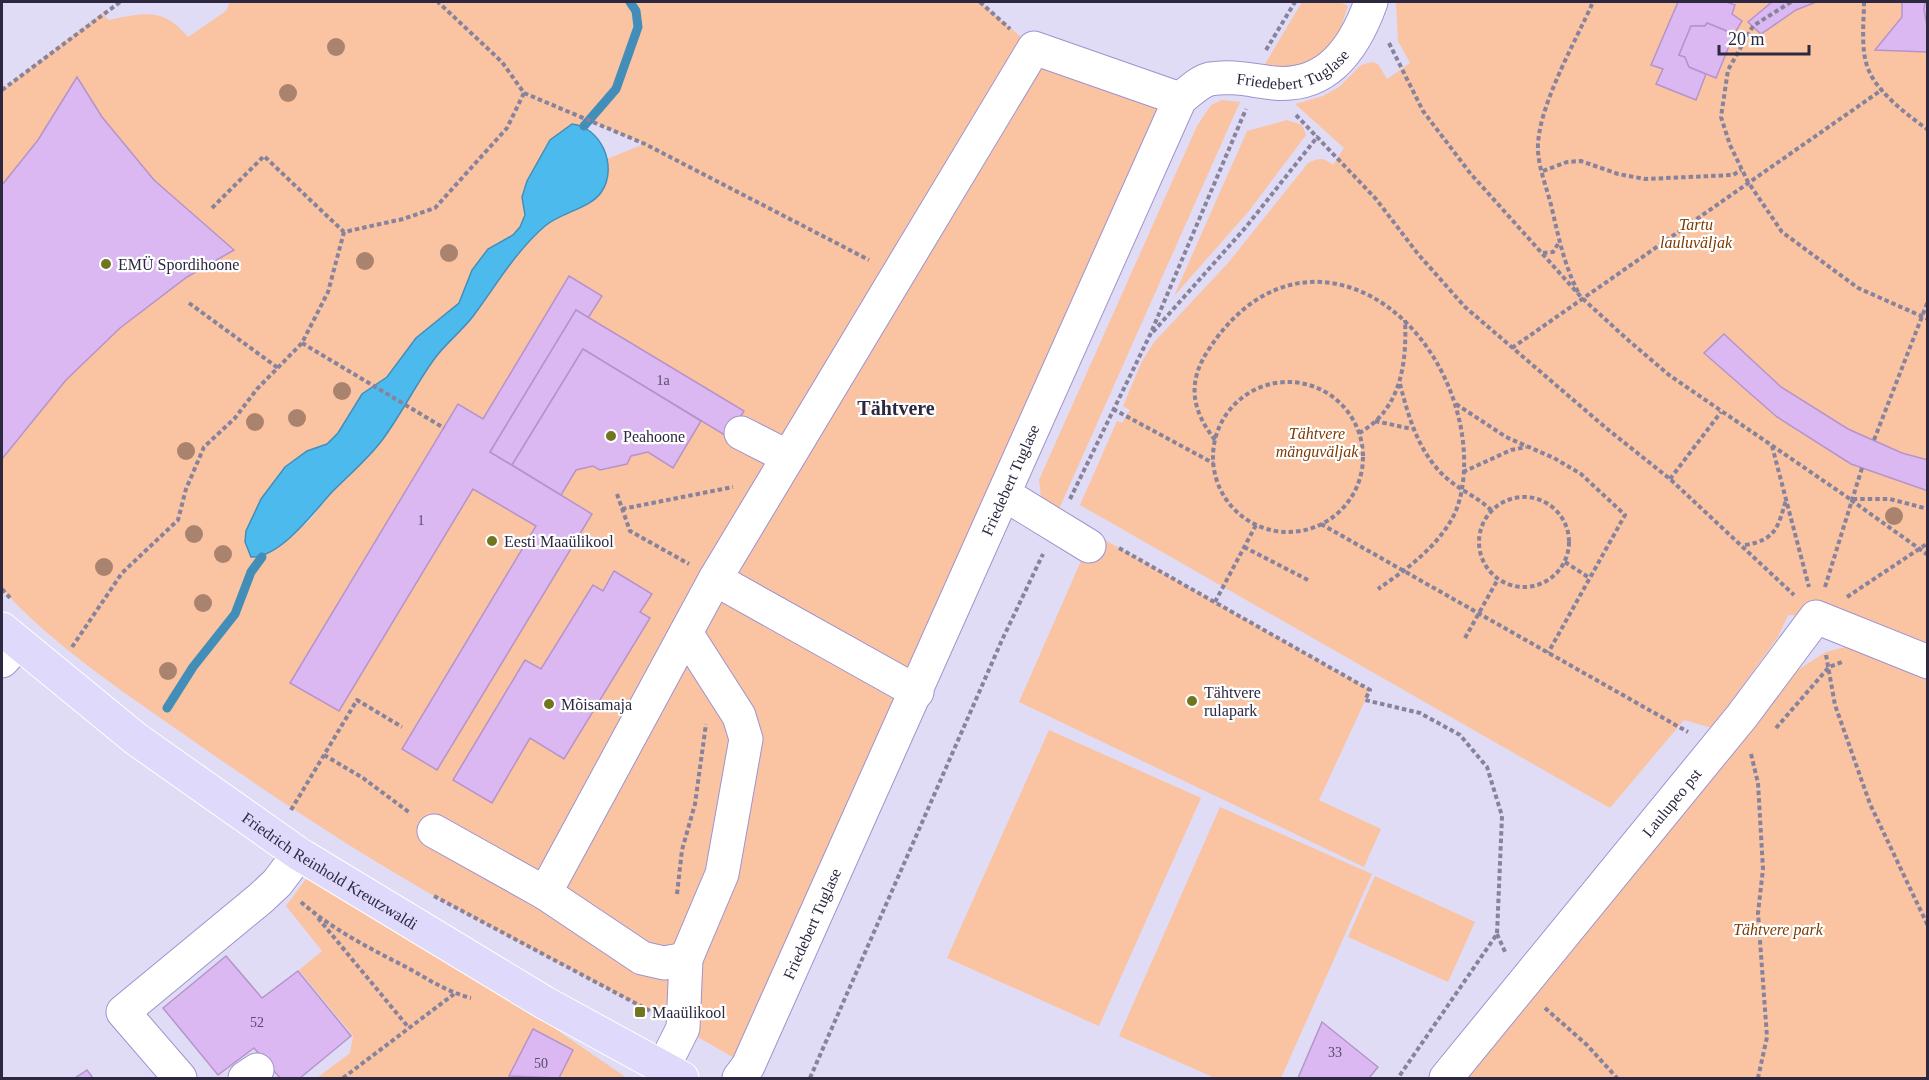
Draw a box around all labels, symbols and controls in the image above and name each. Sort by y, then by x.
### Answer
scale bar [1719,18,1809,56]
text: 20 m [1728,29,1765,49]
street label: Friedebert Tuglase [1236,46,1352,92]
park label: Tartu lauluväljak [1660,216,1733,252]
place label: EMÜ Spordihoone [118,256,239,274]
marker: EMÜ Spordihoone [99,257,113,271]
house number: 1a [656,373,670,388]
district label: Tähtvere [857,397,935,419]
street label: Friedebert Tuglase [978,422,1042,538]
park label: Tähtvere mänguväljak [1276,425,1359,461]
place label: Peahoone [623,428,685,445]
marker: Peahoone [604,429,618,443]
house number: 1 [418,513,425,528]
place label: Eesti Maaülikool [504,533,614,550]
marker: Eesti Maaülikool [485,534,499,548]
place label: Tähtvere rulapark [1204,684,1261,720]
marker: Tähtvere rulapark [1185,694,1199,708]
place label: Mõisamaja [561,696,632,714]
marker: Mõisamaja [542,697,556,711]
street label: Laulupeo pst [1638,764,1705,840]
street label: Friedrich Reinhold Kreutzwaldi [239,808,421,933]
street label: Friedebert Tuglase [779,865,844,982]
park label: Tähtvere park [1733,921,1824,939]
place label: Maaülikool [652,1004,726,1021]
marker: Maaülikool [633,1005,647,1019]
house number: 52 [250,1015,264,1030]
house number: 33 [1328,1045,1342,1060]
house number: 50 [534,1056,548,1071]

